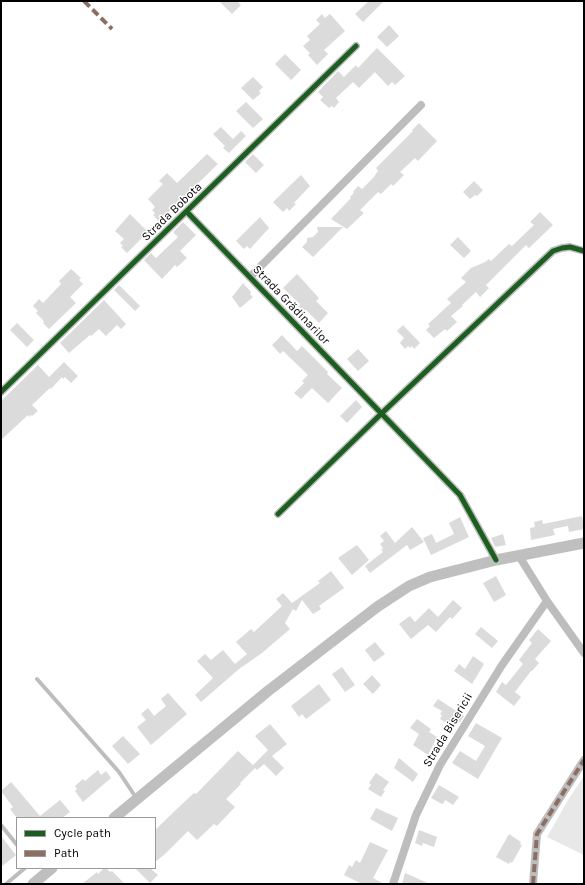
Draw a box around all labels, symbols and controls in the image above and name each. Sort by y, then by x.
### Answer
street label: Strada Bobota [139,180,205,244]
street label: Strada Grădinarilor [249,262,333,348]
street label: Strada Bisericii [420,690,476,770]
legend [16,817,156,869]
text: Cycle path [54,826,111,840]
text: Path [54,846,79,860]

